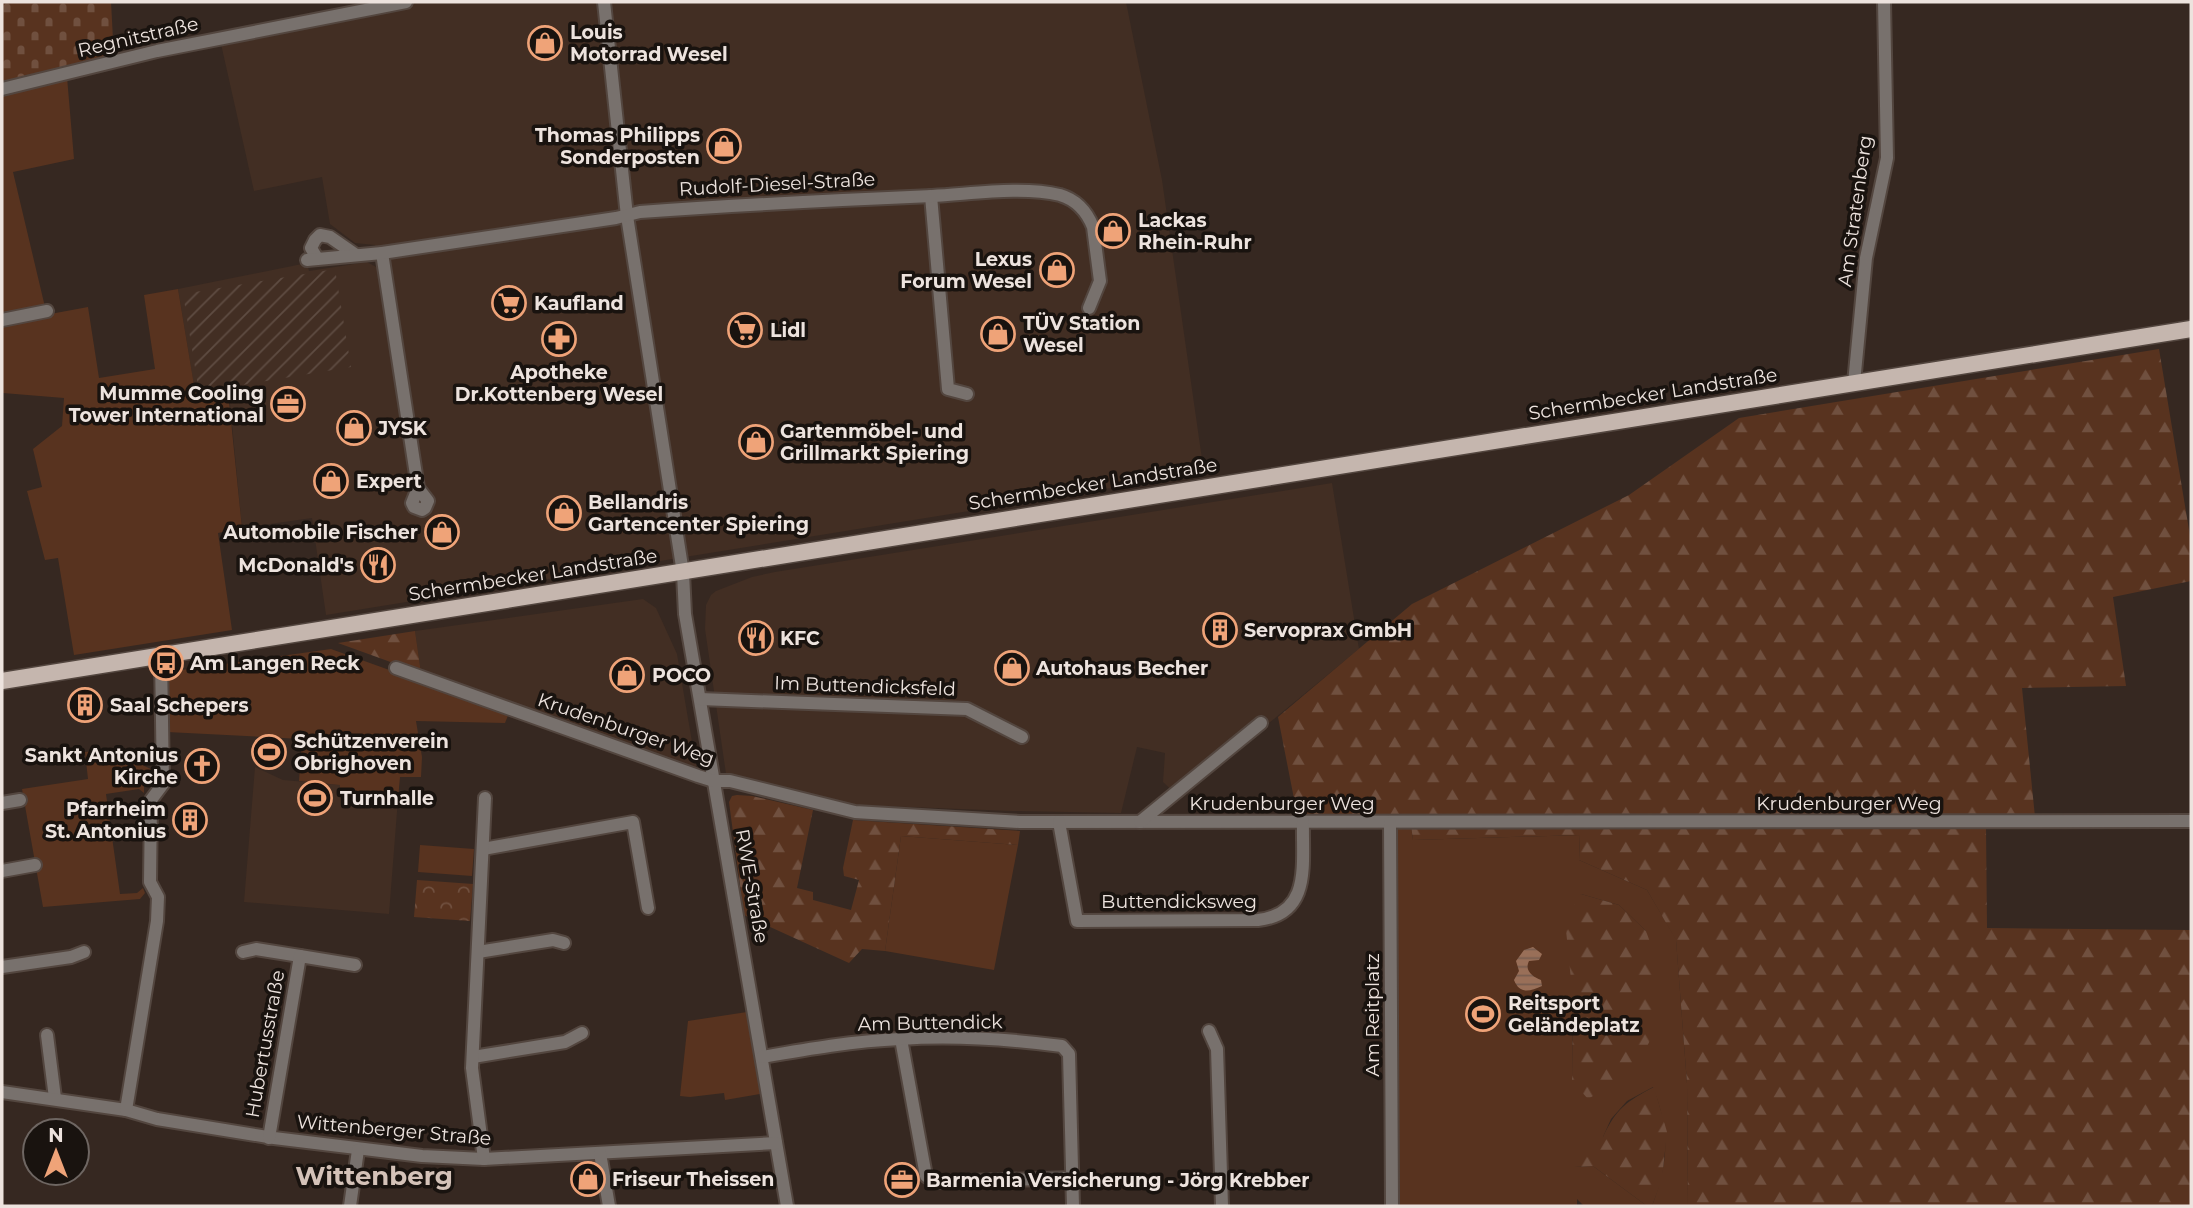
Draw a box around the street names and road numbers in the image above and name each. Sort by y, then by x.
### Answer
street label: Regnitstraße [76,12,200,62]
street label: Am Stratenberg [1833,134,1877,288]
street label: Rudolf-Diesel-Straße [678,167,876,201]
street label: Schermbecker Landstraße [1527,363,1779,425]
street label: Schermbecker Landstraße [967,453,1219,515]
street label: Schermbecker Landstraße [407,544,659,606]
street label: Im Buttendicksfeld [774,671,956,701]
street label: Krudenburger Weg [535,688,717,770]
street label: Krudenburger Weg [1189,792,1375,815]
street label: Krudenburger Weg [1756,792,1942,815]
street label: RWE-Straße [731,827,773,945]
street label: Buttendicksweg [1101,890,1257,913]
street label: Am Reitplatz [1361,953,1384,1077]
street label: Hubertusstraße [241,968,289,1120]
street label: Am Buttendick [857,1010,1003,1036]
street label: Wittenberger Straße [296,1110,492,1150]

